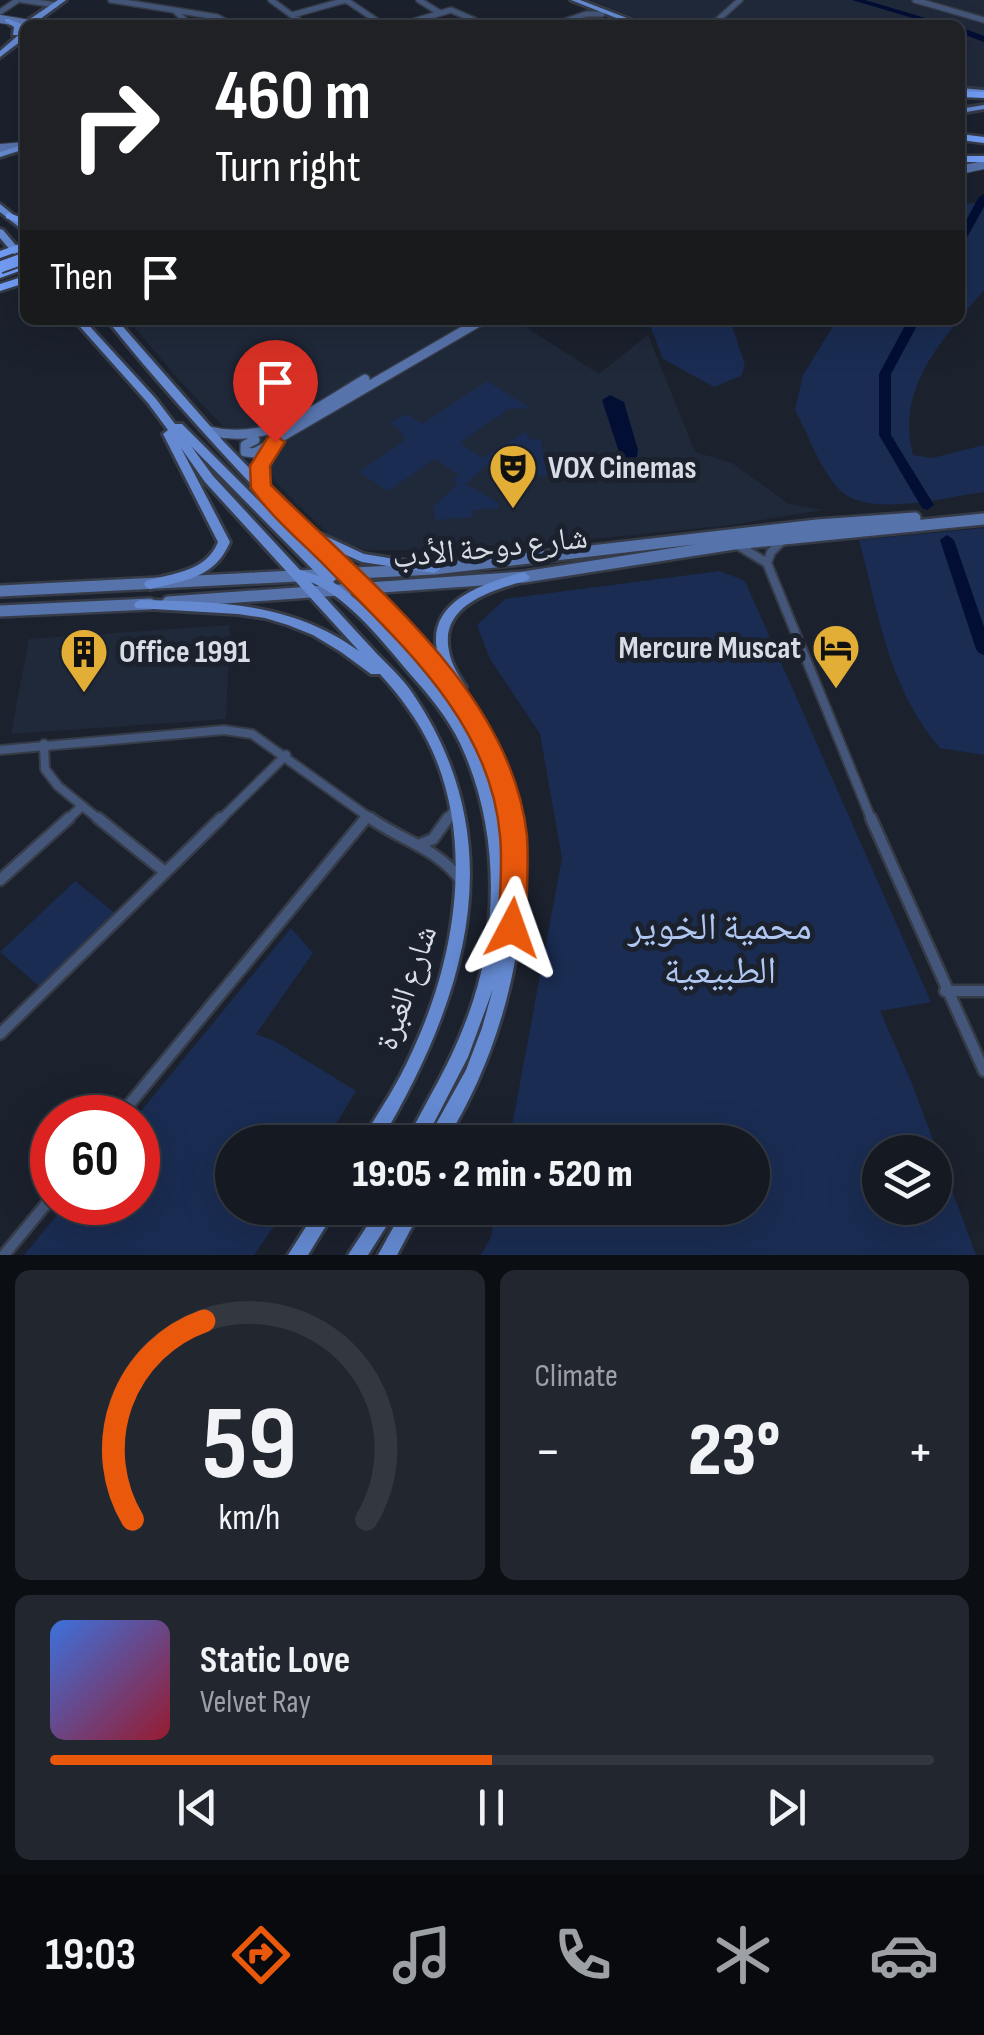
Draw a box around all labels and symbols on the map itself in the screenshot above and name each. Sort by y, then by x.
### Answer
pin [233,340,318,443]
theatre icon: VOX Cinemas [487,442,539,510]
place label: VOX Cinemas [548,449,697,488]
street label: شارع دوحة الأدب [390,518,590,578]
hotel icon: Mercure Muscat [810,622,862,690]
building icon: Office 1991 [58,626,110,694]
place label: Mercure Muscat [619,629,801,668]
place label: Office 1991 [119,633,251,672]
position arrow [460,876,564,980]
park label: محمية الخوير الطبيعية [627,905,812,994]
street label: شارع الغبرة [368,921,446,1055]
speed limit sign: 60 [30,1095,160,1225]

